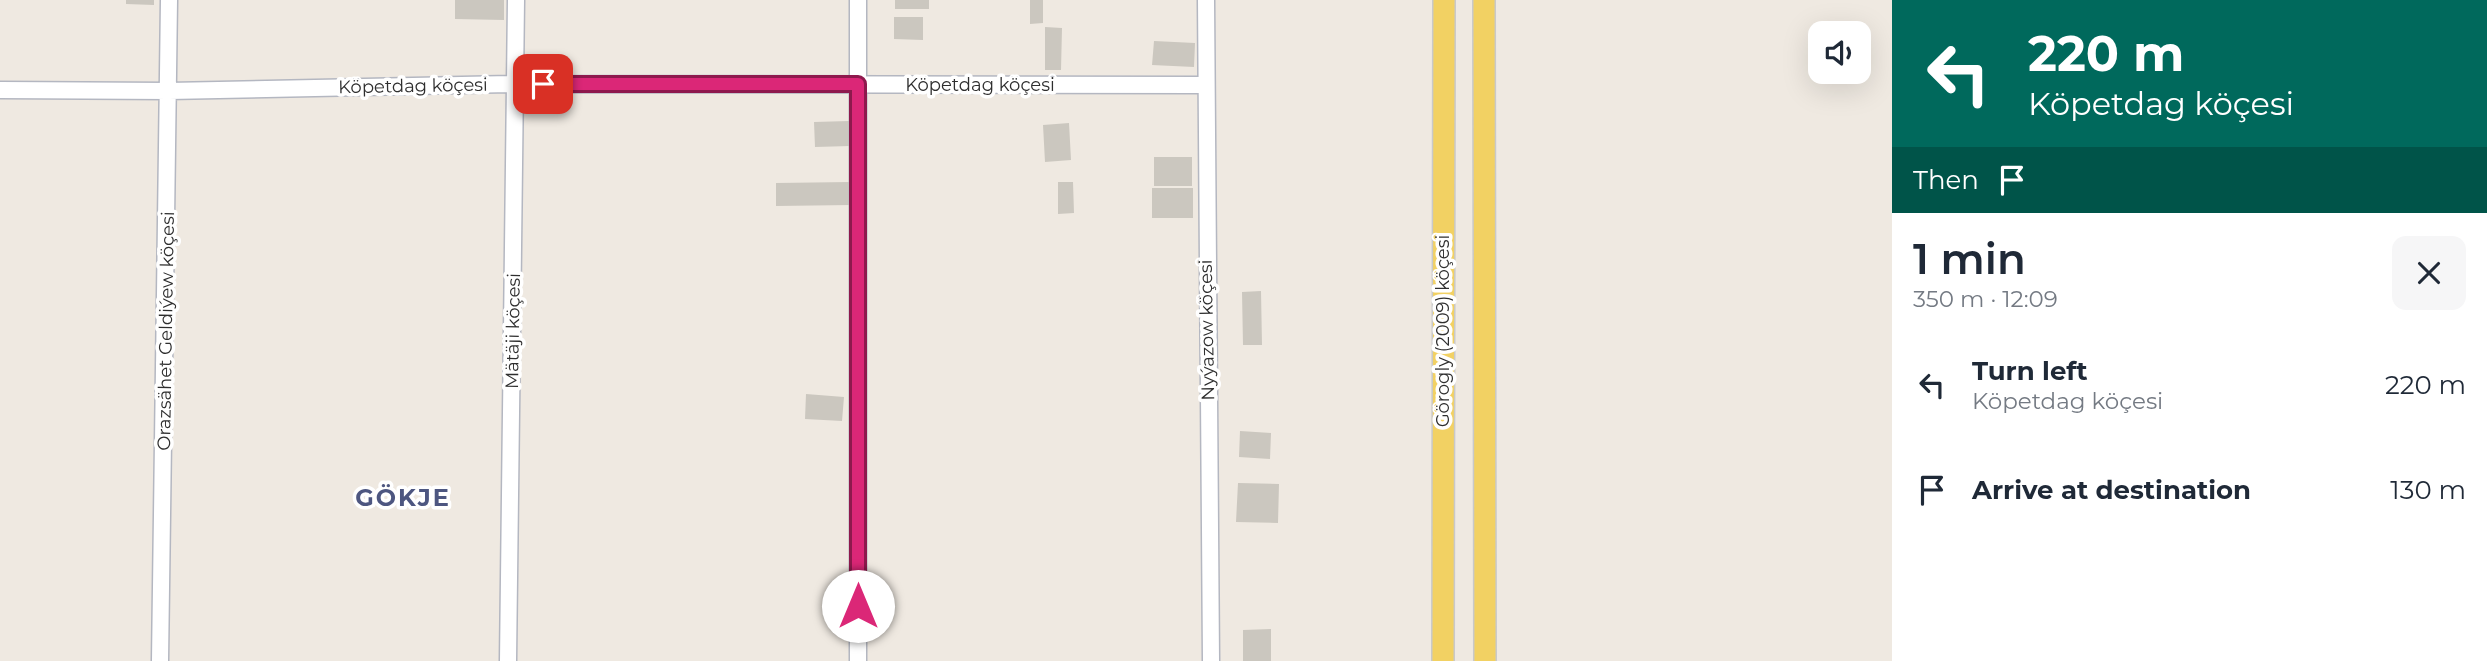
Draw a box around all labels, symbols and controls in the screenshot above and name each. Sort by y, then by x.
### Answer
map controls [1808,21,1871,84]
button: sound [1808,21,1871,84]
text: 220 m [2028,24,2184,83]
icon: left [1913,28,2004,119]
pin [513,54,573,114]
icon: arrive [524,65,562,103]
street label: Köpetdag köçesi [338,74,488,98]
street label: Köpetdag köçesi [905,74,1055,96]
text: Köpetdag köçesi [2028,84,2294,123]
icon: arrive [1993,161,2031,199]
text: Then [1913,164,1979,196]
street label: Orazsähet Geldiýew köçesi [153,211,179,451]
text: 1 min [1913,233,2026,285]
street label: Görogly (2009) köçesi [1432,235,1454,427]
button: close [2392,236,2466,310]
street label: Nyýazow köçesi [1195,259,1219,401]
street label: Mätäji köçesi [501,273,525,389]
text: 350 m · 12:09 [1913,285,2058,313]
text: Turn left [1972,355,2088,387]
icon: left [1913,366,1951,404]
text: 220 m [2385,369,2466,401]
text: Köpetdag köçesi [1972,387,2163,415]
icon: arrive [1913,471,1951,509]
text: Arrive at destination [1972,474,2251,506]
text: 130 m [2390,474,2466,506]
district label: GÖKJE [355,483,451,512]
position arrow [821,569,895,643]

